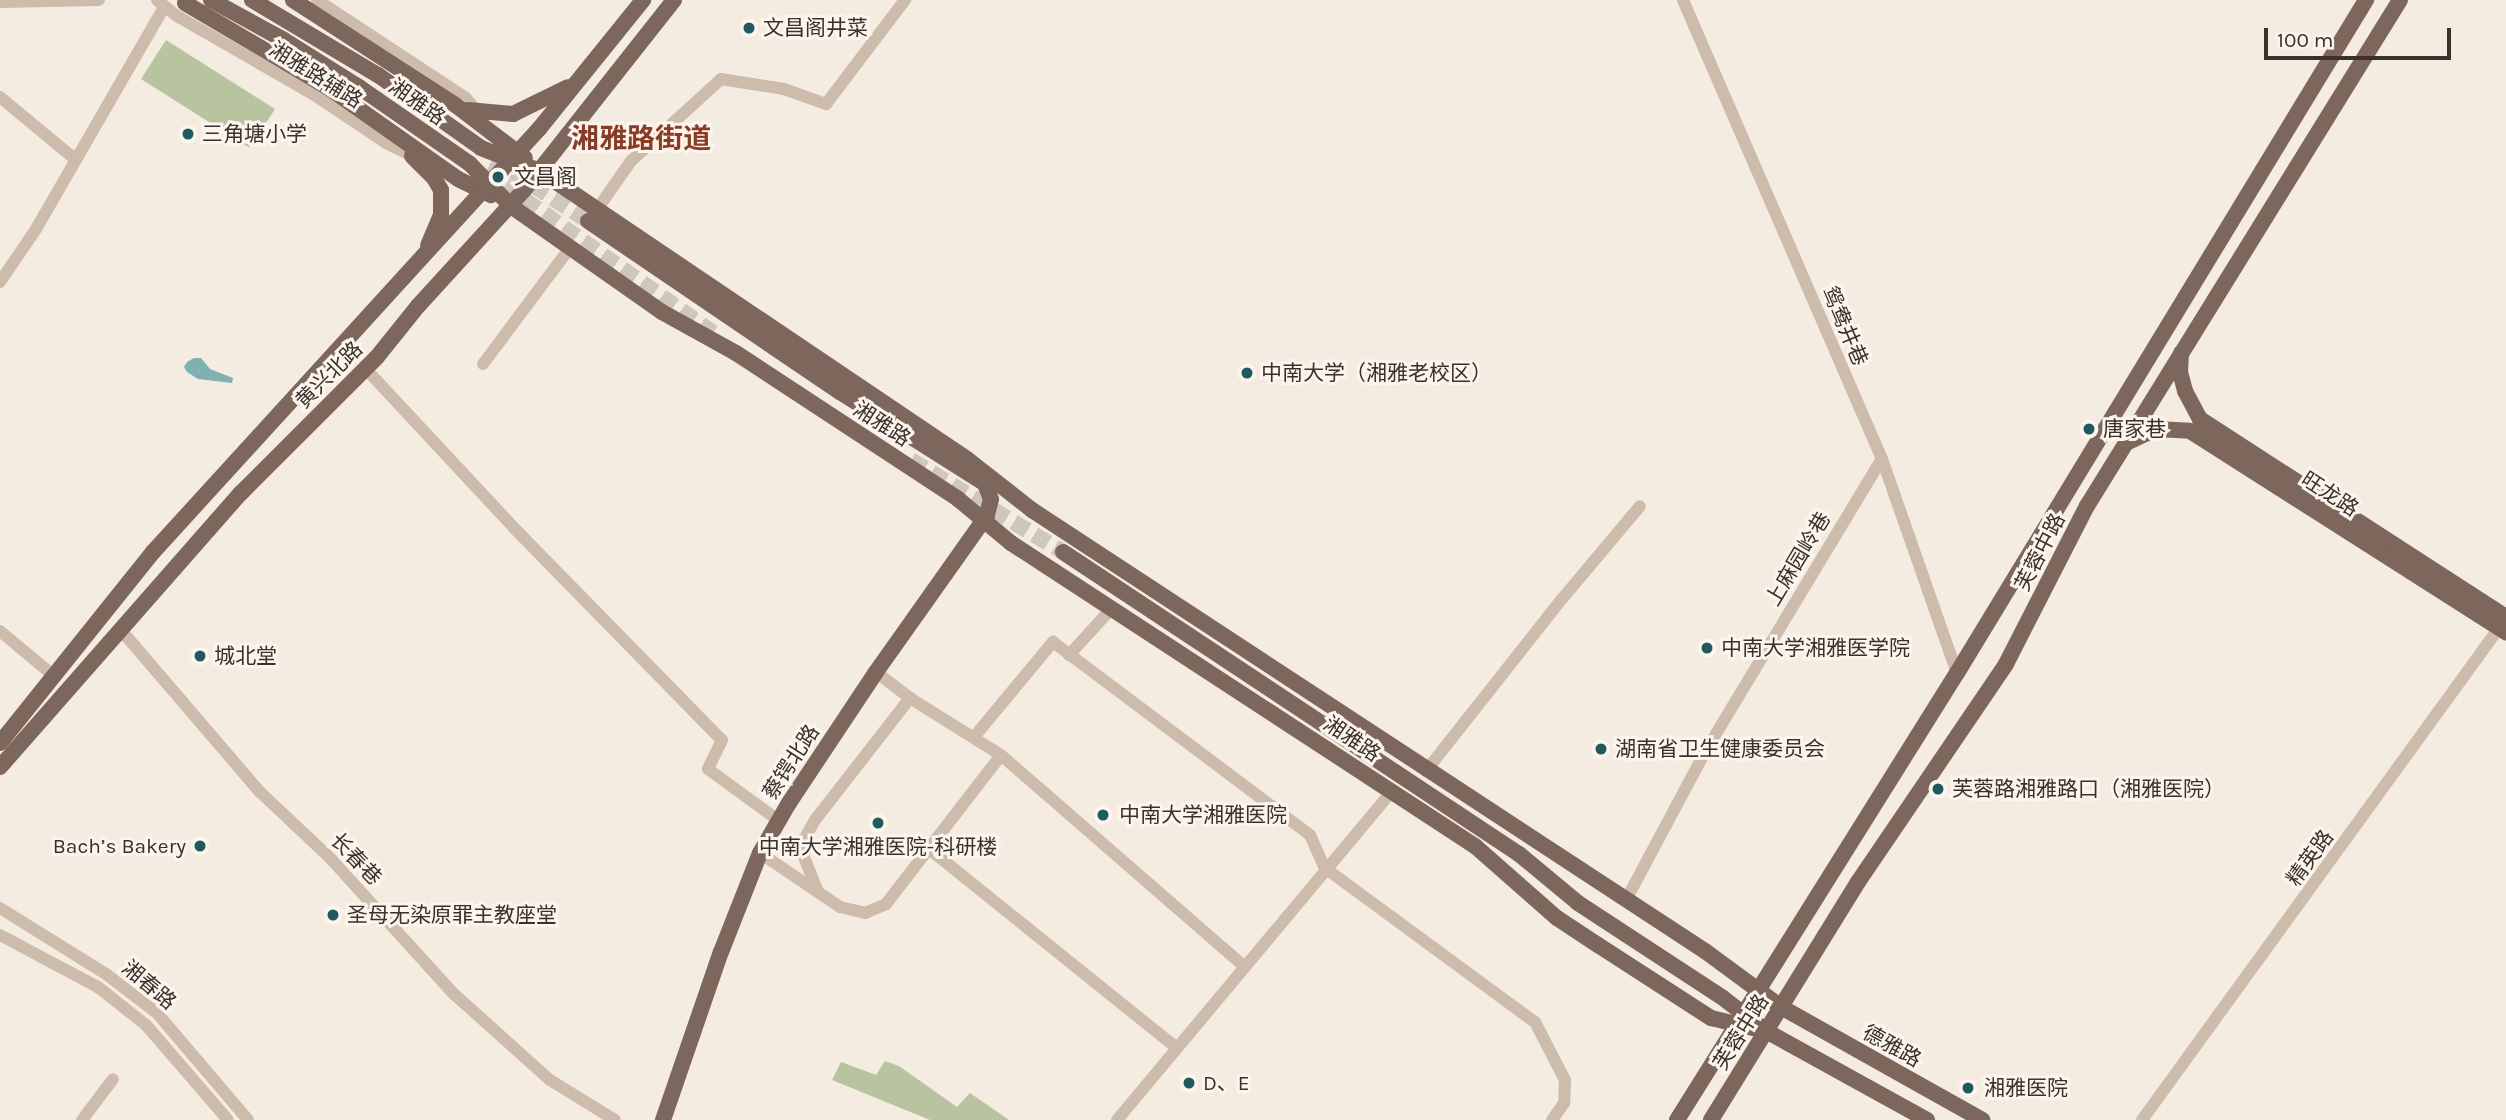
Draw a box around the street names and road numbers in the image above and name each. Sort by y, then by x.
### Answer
street label: 湘雅路辅路 [265,36,367,114]
street label: 湘雅路 [384,74,450,130]
street label: 鸳鸯井巷 [1817,282,1873,370]
street label: 黄兴北路 [290,336,368,414]
street label: 湘雅路 [849,396,915,452]
street label: 旺龙路 [2297,466,2363,522]
street label: 上麻园岭巷 [1760,508,1836,610]
street label: 芙蓉中路 [2010,509,2070,595]
street label: 湘雅路 [1319,711,1385,767]
street label: 蔡锷北路 [758,720,824,804]
street label: 精英路 [2281,825,2339,891]
street label: 长春巷 [325,828,387,890]
street label: 湘春路 [117,955,181,1015]
street label: 芙蓉中路 [1708,990,1774,1074]
street label: 德雅路 [1858,1020,1926,1072]

